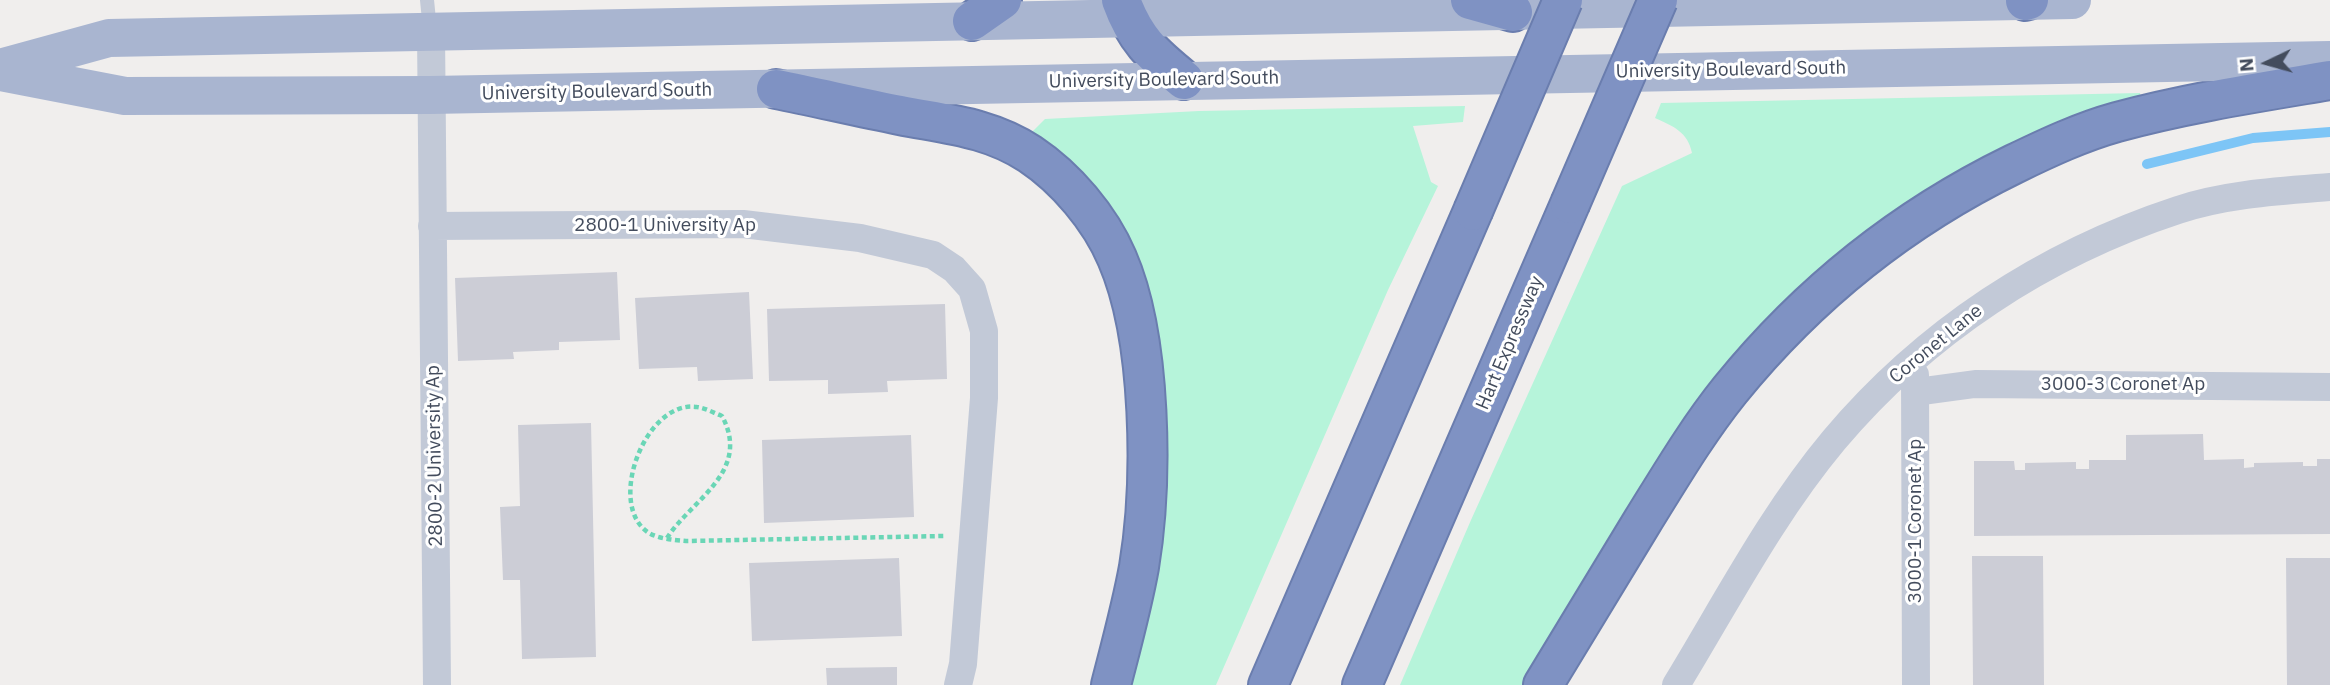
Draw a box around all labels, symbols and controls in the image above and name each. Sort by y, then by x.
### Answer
north arrow [2232,28,2302,98]
street label: University Boulevard South [1616,57,1846,83]
text: N [2234,57,2259,73]
street label: University Boulevard South [1049,67,1279,93]
street label: University Boulevard South [482,79,712,105]
street label: 2800-1 University Ap [574,215,756,237]
street label: Hart Expressway [1472,273,1548,413]
street label: Coronet Lane [1885,300,1987,388]
street label: 2800-2 University Ap [422,365,448,547]
street label: 3000-3 Coronet Ap [2041,374,2205,396]
street label: 3000-1 Coronet Ap [1905,439,1927,603]

